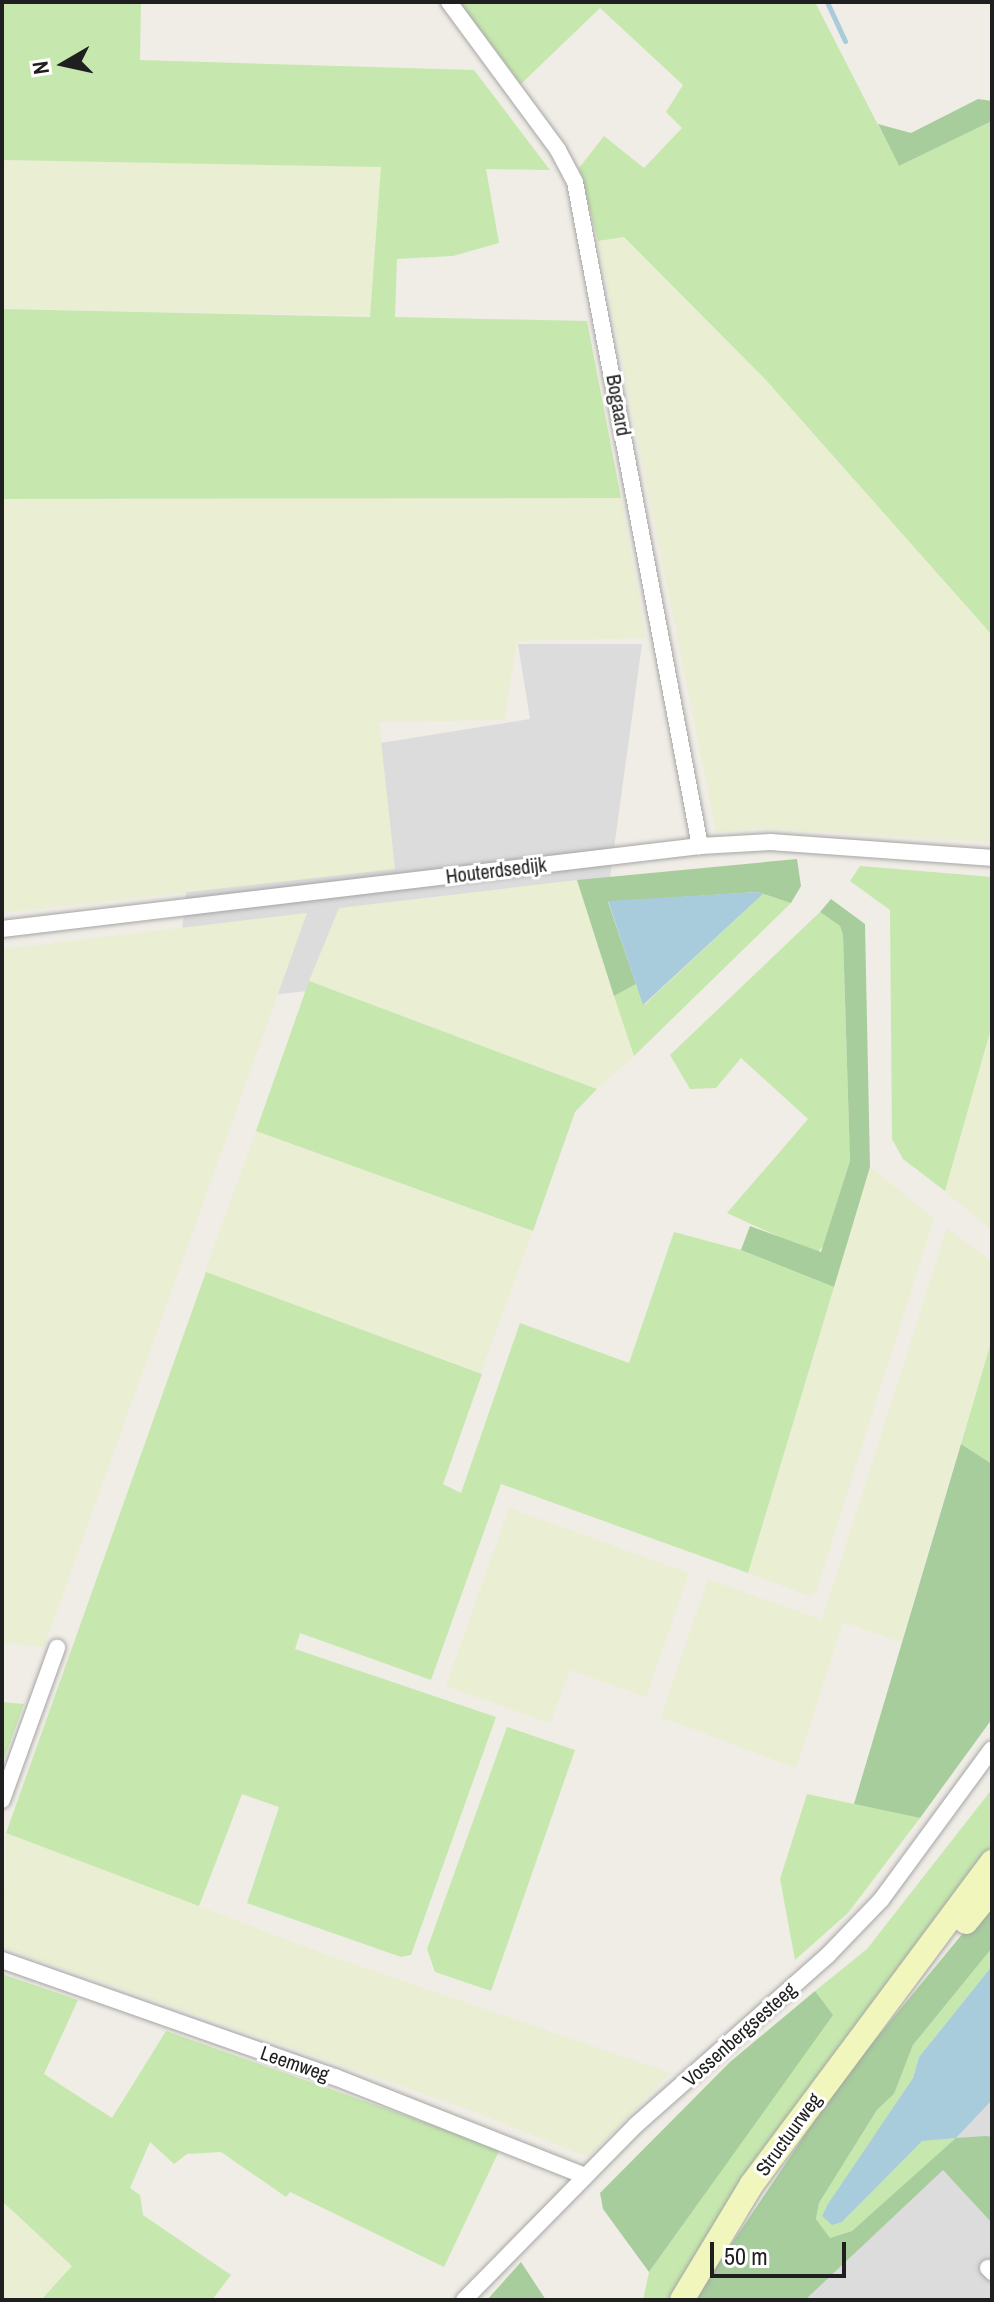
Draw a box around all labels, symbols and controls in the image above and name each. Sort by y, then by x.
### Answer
north arrow [24,24,104,104]
text: N [24,59,56,77]
street label: Bogaard [602,372,636,438]
street label: Houterdsedijk [444,852,548,888]
street label: Vossenbergsesteeg [677,1977,801,2091]
street label: Leemweg [257,2040,333,2086]
street label: Structuurweg [750,2088,826,2180]
scale bar [714,2226,850,2276]
text: 50 m [724,2240,768,2272]

